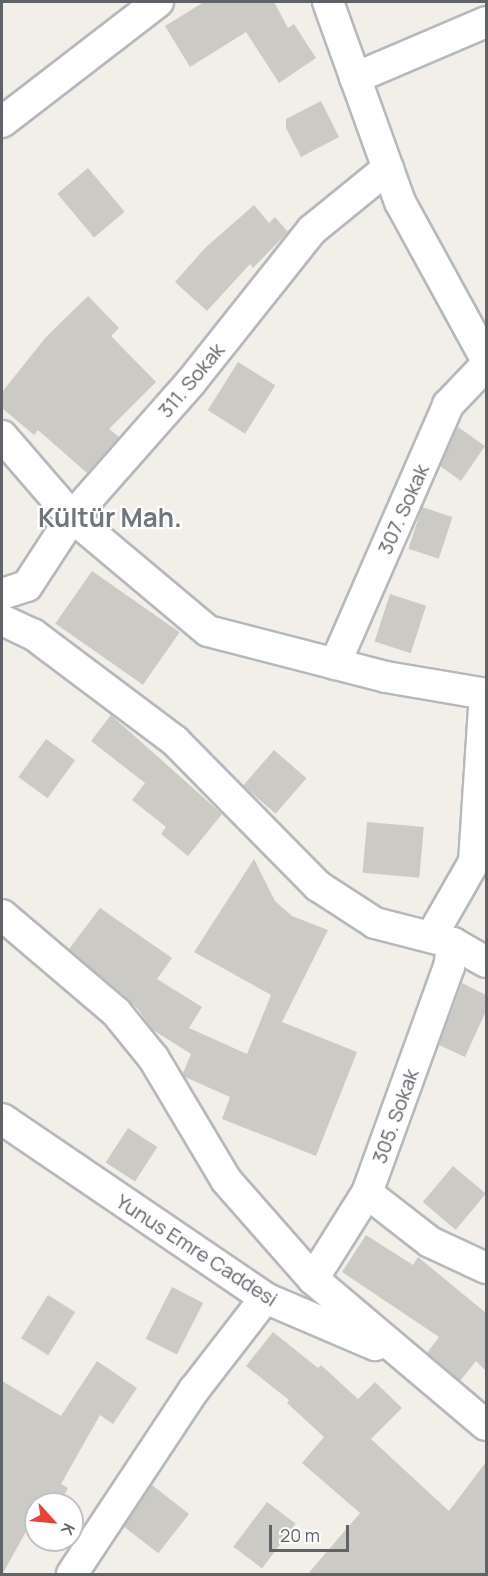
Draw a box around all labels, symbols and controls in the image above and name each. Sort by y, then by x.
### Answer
street label: 311. Sokak [153,338,229,422]
street label: 307. Sokak [372,460,434,558]
district label: Kültür Mah. [38,502,182,534]
street label: 305. Sokak [367,1065,423,1167]
street label: Yunus Emre Caddesi [112,1189,282,1311]
north arrow [24,1492,84,1552]
scale bar [272,1513,352,1551]
text: K [56,1520,80,1539]
text: 20 m [280,1523,320,1547]

